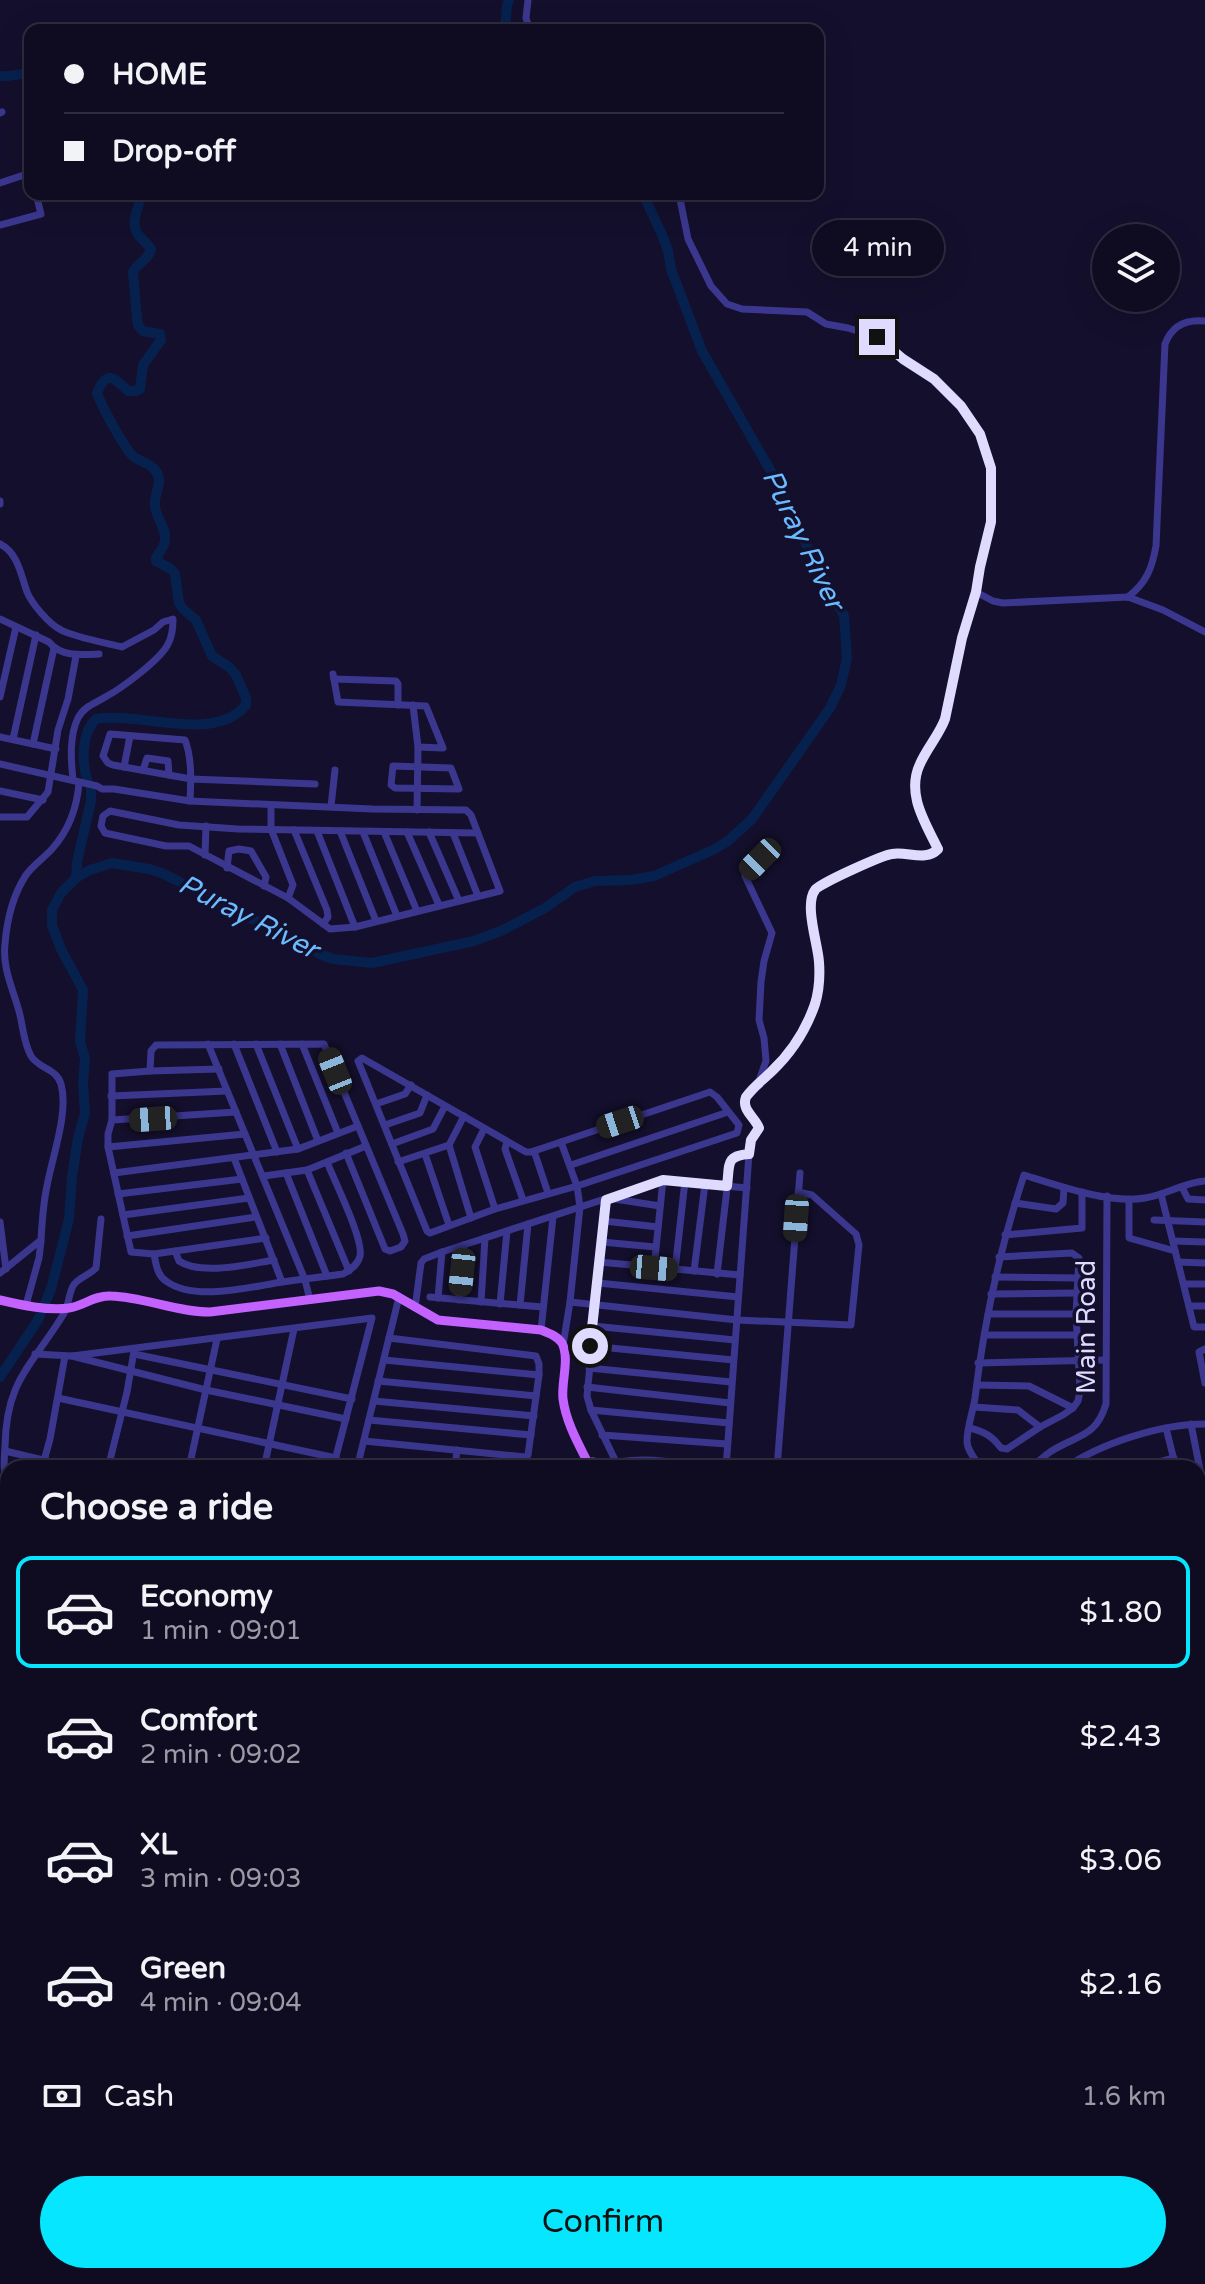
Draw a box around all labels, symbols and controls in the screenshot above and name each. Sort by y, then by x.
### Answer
text: HOME [112,56,207,93]
text: Drop-off [112,133,236,170]
callout: 4 min [811,221,943,277]
map controls [1092,224,1180,312]
button: layers [1092,224,1180,312]
text: 4 min [843,232,913,263]
route end [859,319,895,355]
water label: Puray River [754,464,853,618]
car [735,834,785,884]
water label: Puray River [173,867,327,968]
car [315,1044,355,1098]
car [593,1103,647,1141]
car [128,1105,178,1133]
car [782,1193,810,1243]
car [448,1247,476,1297]
car [629,1254,679,1282]
street label: Main Road [1071,1260,1102,1394]
route start [572,1328,608,1364]
text: Choose a ride [40,1486,273,1529]
icon: car [44,1576,116,1648]
text: Economy [140,1578,273,1615]
text: $1.80 [1079,1594,1162,1631]
text: 1 min · 09:01 [140,1615,302,1646]
icon: car [44,1700,116,1772]
text: Comfort [140,1702,258,1739]
text: $2.43 [1080,1718,1162,1755]
text: 2 min · 09:02 [140,1739,302,1770]
icon: car [44,1824,116,1896]
text: XL [140,1826,177,1863]
text: $3.06 [1079,1842,1162,1879]
text: 3 min · 09:03 [140,1863,302,1894]
icon: car [44,1948,116,2020]
text: Green [140,1950,226,1987]
text: $2.16 [1079,1966,1162,2003]
text: 4 min · 09:04 [140,1987,302,2018]
icon: cash [40,2074,84,2118]
text: Cash [104,2078,174,2115]
text: 1.6 km [1082,2081,1166,2112]
button: Confirm [40,2176,1166,2268]

